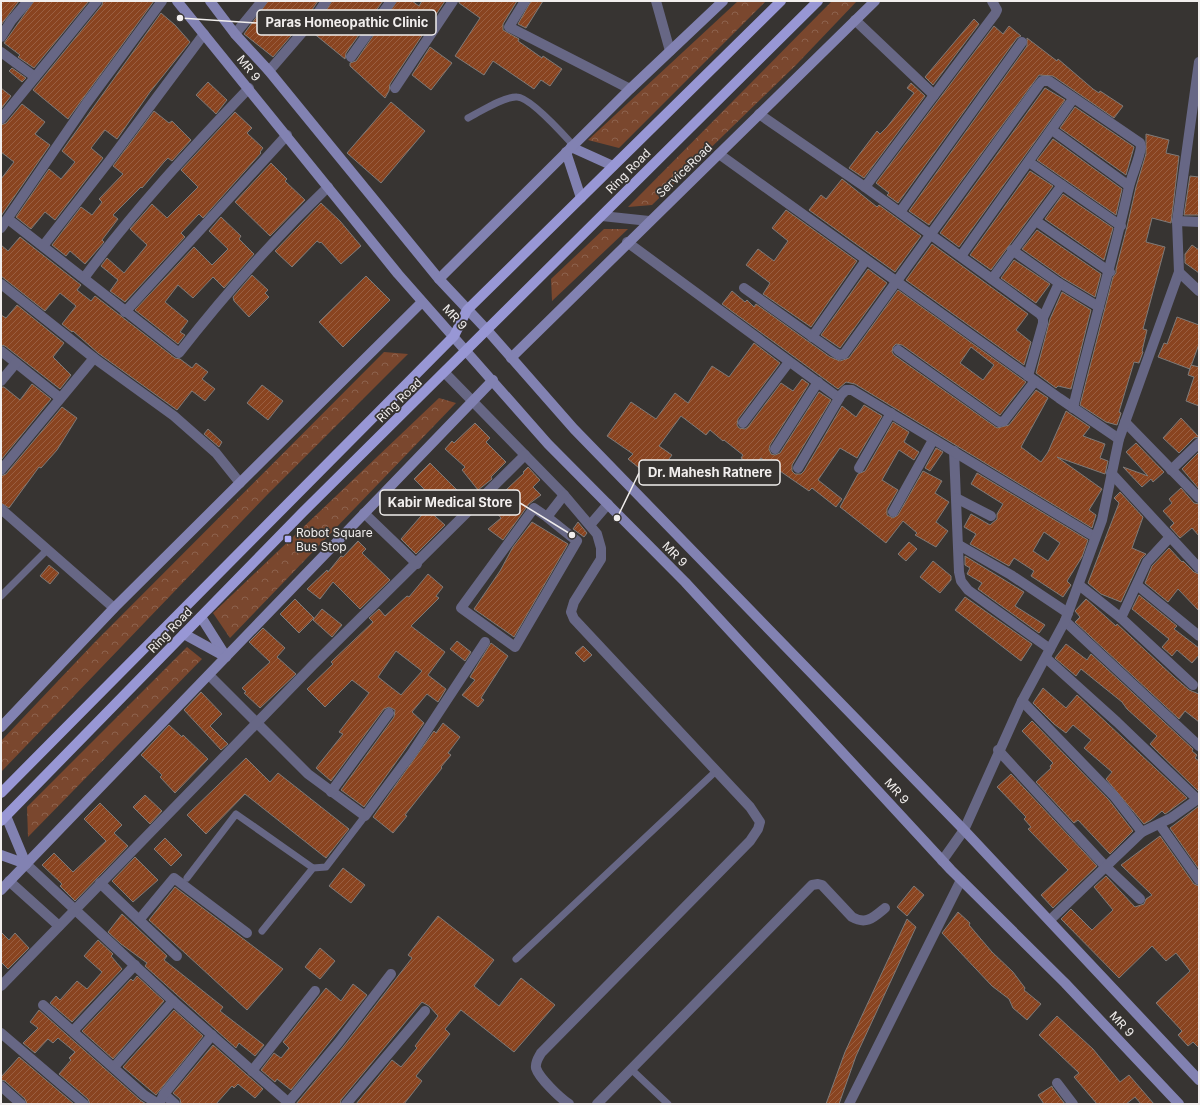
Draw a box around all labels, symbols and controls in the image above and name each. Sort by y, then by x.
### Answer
callout: Paras Homeopathic Clinic [257,10,436,35]
text: Paras Homeopathic Clinic [265,14,429,30]
street label: MR 9 [234,52,264,84]
street label: ServiceRoad [653,140,715,200]
street label: Ring Road [602,145,654,197]
street label: MR 9 [439,301,471,333]
street label: Ring Road [373,375,425,425]
callout: Dr. Mahesh Ratnere [639,460,780,485]
text: Dr. Mahesh Ratnere [648,464,772,480]
callout: Kabir Medical Store [380,490,520,515]
text: Kabir Medical Store [388,494,512,510]
place label: Robot Square Bus Stop [296,525,373,554]
marker: Robot Square Bus Stop [283,534,293,544]
street label: MR 9 [659,538,691,570]
street label: Ring Road [145,604,195,656]
street label: MR 9 [882,775,912,807]
street label: MR 9 [1106,1008,1138,1040]

